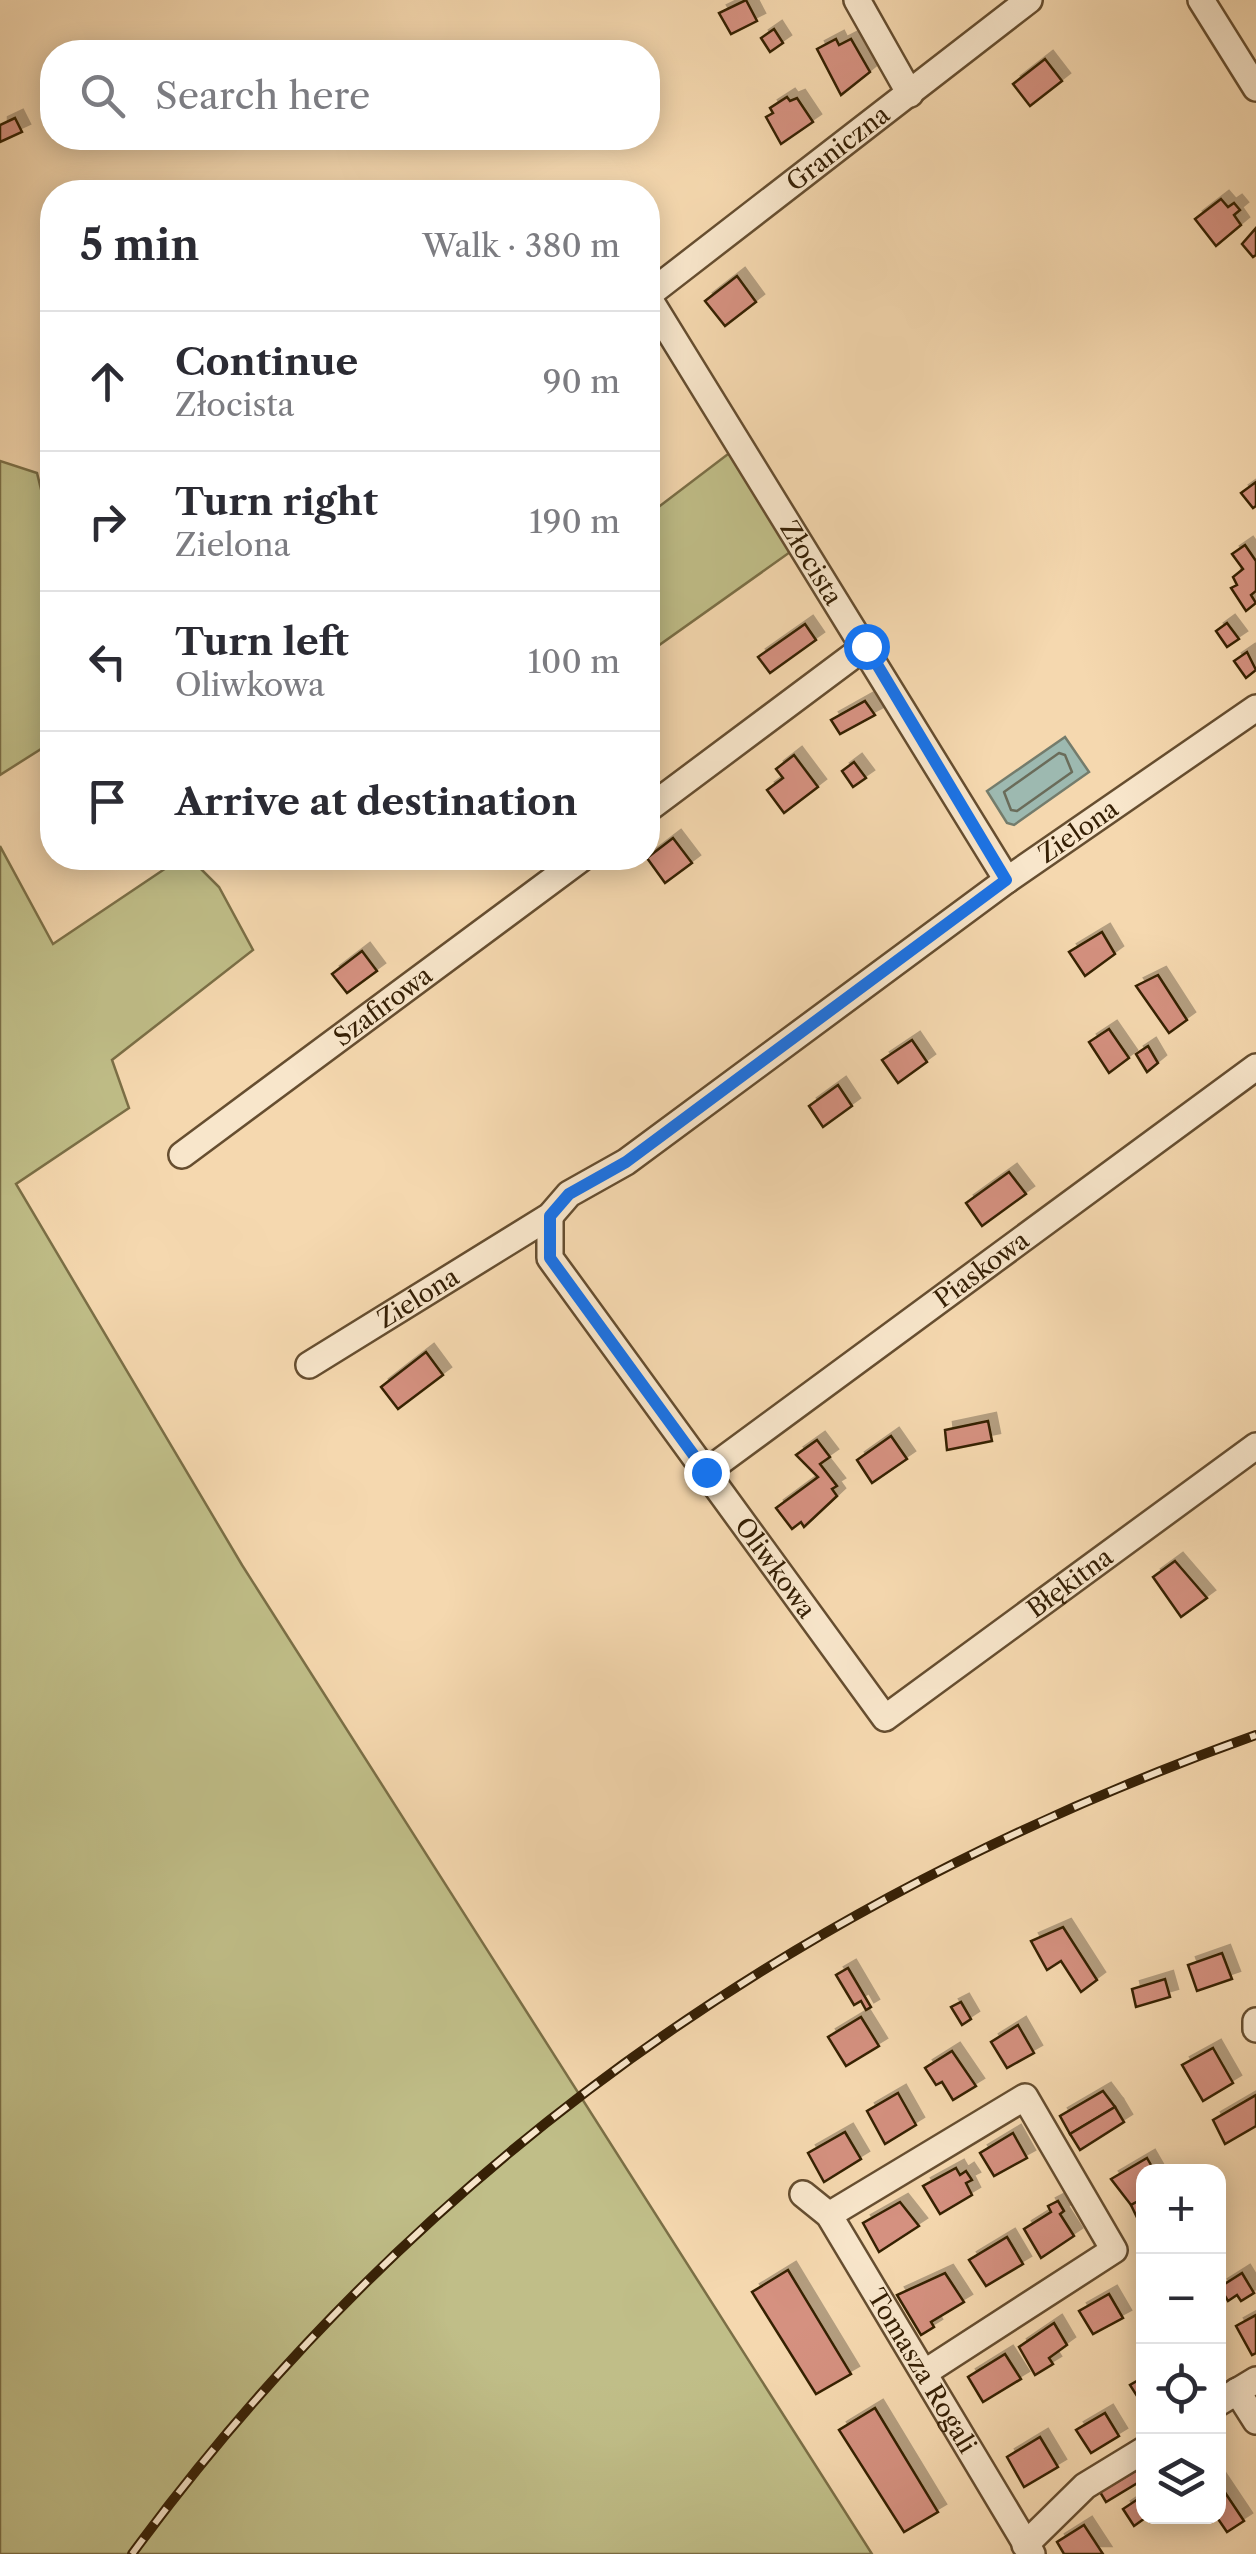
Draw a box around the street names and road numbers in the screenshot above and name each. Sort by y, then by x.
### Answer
street label: Graniczna [780,98,896,198]
street label: Złocista [774,515,850,611]
street label: Zielona [1032,792,1124,869]
street label: Szafirowa [327,959,439,1053]
street label: Piaskowa [928,1224,1035,1314]
street label: Zielona [371,1260,465,1335]
street label: Oliwkowa [728,1511,823,1625]
street label: Błękitna [1021,1540,1119,1624]
street label: Tomasza Rogali [861,2283,984,2459]

